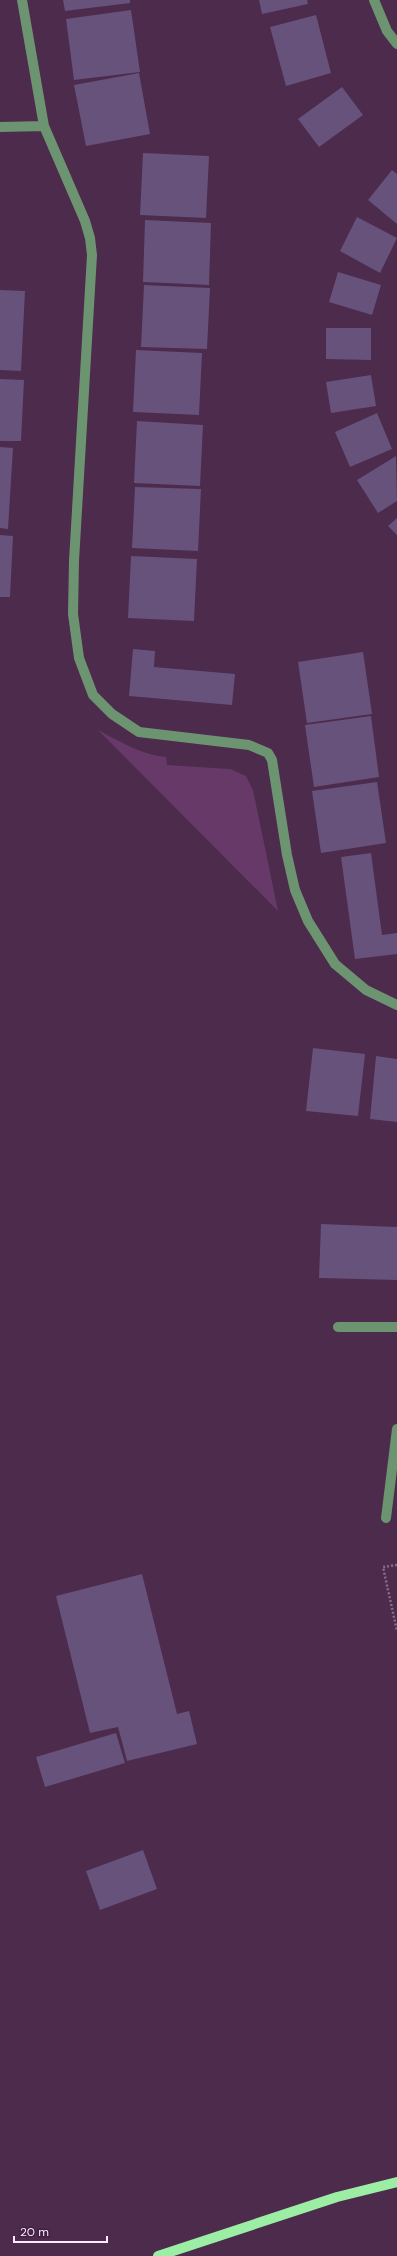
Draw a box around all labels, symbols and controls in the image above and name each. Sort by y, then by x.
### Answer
scale bar [14,2218,107,2244]
text: 20 m [20,2224,49,2240]

